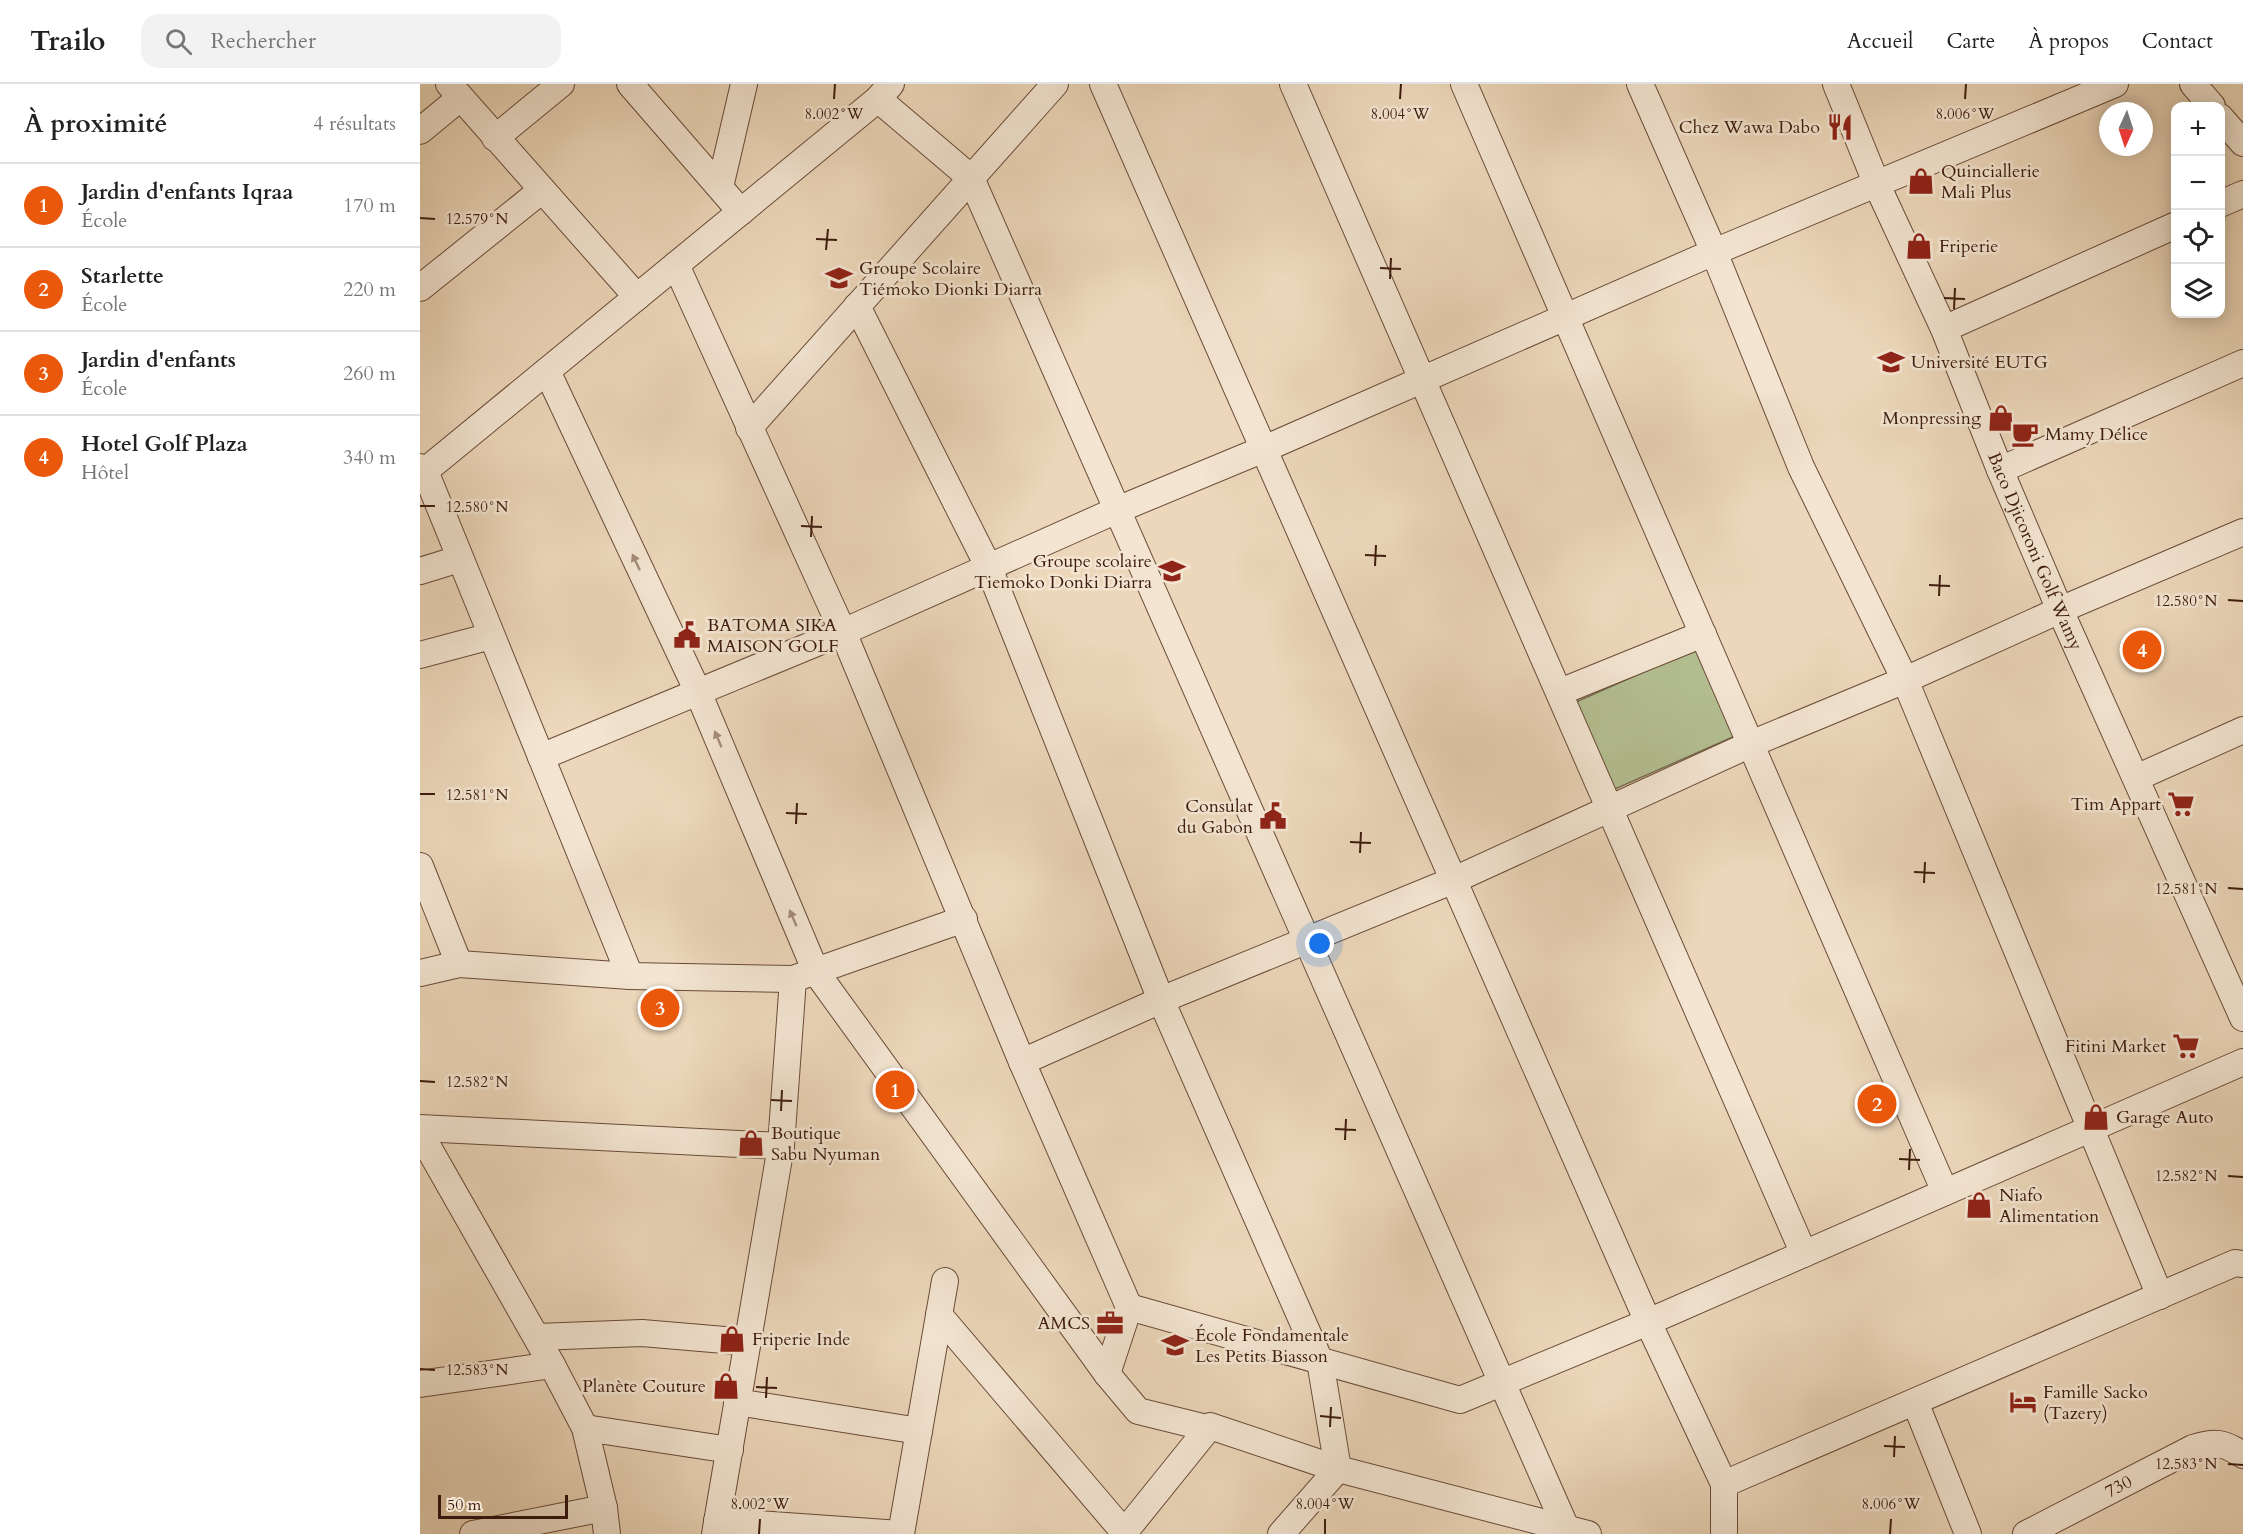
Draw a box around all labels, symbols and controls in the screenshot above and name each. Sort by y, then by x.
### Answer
search box [141,14,561,68]
text: Trailo [30,22,105,60]
icon: search [162,25,195,58]
text: Rechercher [210,26,316,56]
text: Accueil [1847,27,1913,56]
text: Carte [1946,27,1995,56]
text: À propos [2028,27,2109,56]
text: Contact [2142,27,2213,56]
north arrow [2099,102,2153,156]
map controls [2171,102,2225,318]
button: + [2171,102,2225,156]
text: 8.002°W [805,104,864,124]
text: 8.004°W [1371,104,1430,124]
text: 8.006°W [1936,104,1995,124]
text: À proximité [24,106,167,141]
text: 4 résultats [313,110,396,137]
restaurant icon: Chez Wawa Dabo [1825,112,1855,142]
place label: Chez Wawa Dabo [1679,115,1820,140]
button: − [2171,156,2225,210]
place label: Quinciallerie Mali Plus [1941,159,2040,205]
shop icon: Quinciallerie Mali Plus [1906,166,1936,196]
text: Jardin d'enfants Iqraa [81,177,293,207]
text: 1 [38,192,49,219]
text: 170 m [343,192,396,219]
text: École [81,207,127,234]
text: 12.579°N [446,209,509,229]
button: locate [2171,210,2225,264]
shop icon: Friperie [1904,231,1934,261]
place label: Friperie [1939,234,1998,259]
place label: Groupe Scolaire Tiémoko Dionki Diarra [859,256,1042,302]
text: Starlette [81,261,164,291]
school or university icon: Groupe Scolaire Tiémoko Dionki Diarra [824,263,854,293]
button: layers [2171,264,2225,318]
text: 2 [38,276,49,303]
text: 220 m [343,276,396,303]
text: École [81,291,127,318]
text: Jardin d'enfants [81,345,236,375]
school or university icon: Université EUTG [1876,347,1906,377]
place label: Université EUTG [1911,350,2048,375]
text: 3 [38,360,49,387]
text: 260 m [343,360,396,387]
text: École [81,375,127,402]
shop icon: Monpressing [1986,403,2016,433]
place label: Monpressing [1882,406,1982,431]
cafe icon: Mamy Délice [2010,419,2040,449]
place label: Mamy Délice [2045,422,2148,447]
text: Hotel Golf Plaza [81,429,248,459]
text: 4 [38,444,49,471]
text: 340 m [343,444,396,471]
street label: Baco Djicoroni Golf Wamy [1981,449,2089,655]
text: Hôtel [81,459,129,486]
text: 12.580°N [446,497,509,517]
place label: Groupe scolaire Tiemoko Donki Diarra [974,549,1152,595]
one-way arrow [631,552,641,570]
school or university icon: Groupe scolaire Tiemoko Donki Diarra [1157,556,1187,586]
text: 12.580°N [2155,591,2218,611]
place label: BATOMA SIKA MAISON GOLF [707,613,839,659]
public building icon: BATOMA SIKA MAISON GOLF [672,620,702,650]
pin: 4 [2122,628,2162,672]
one-way arrow [713,730,722,747]
text: 12.581°N [446,785,509,805]
supermarket icon: Tim Appart [2166,789,2196,819]
place label: Tim Appart [2071,792,2161,817]
place label: Consulat du Gabon [1177,794,1254,840]
public building icon: Consulat du Gabon [1258,801,1288,831]
text: 12.581°N [2155,879,2218,899]
one-way arrow [788,909,798,927]
your location [1305,929,1334,958]
pin: 3 [640,986,680,1030]
supermarket icon: Fitini Market [2171,1031,2201,1061]
place label: Fitini Market [2065,1034,2166,1059]
pin: 1 [876,1068,914,1112]
text: 12.582°N [446,1072,509,1092]
pin: 2 [1858,1082,1896,1126]
shop icon: Garage Auto [2081,1102,2111,1132]
place label: Garage Auto [2116,1105,2214,1130]
place label: Boutique Sabu Nyuman [771,1121,881,1167]
shop icon: Boutique Sabu Nyuman [736,1128,766,1158]
text: 12.582°N [2155,1166,2218,1186]
place label: Niafo Alimentation [1999,1183,2100,1229]
shop icon: Niafo Alimentation [1964,1190,1994,1220]
office icon: AMCS [1095,1308,1125,1338]
place label: AMCS [1037,1311,1090,1336]
place label: École Fondamentale Les Petits Biasson [1195,1323,1349,1369]
shop icon: Friperie Inde [717,1324,747,1354]
place label: Friperie Inde [752,1327,850,1352]
school or university icon: École Fondamentale Les Petits Biasson [1160,1330,1190,1360]
text: 12.583°N [446,1360,509,1380]
shop icon: Planète Couture [711,1371,741,1401]
place label: Planète Couture [582,1374,706,1399]
place label: Famille Sacko (Tazery) [2043,1380,2148,1426]
hotel icon: Famille Sacko (Tazery) [2008,1387,2038,1417]
text: 12.583°N [2155,1454,2218,1474]
street label: 730 [2101,1469,2137,1504]
scale bar [438,1492,568,1520]
text: 50 m [447,1494,481,1516]
text: 8.002°W [731,1494,790,1514]
text: 8.004°W [1296,1494,1355,1514]
text: 8.006°W [1862,1494,1921,1514]

